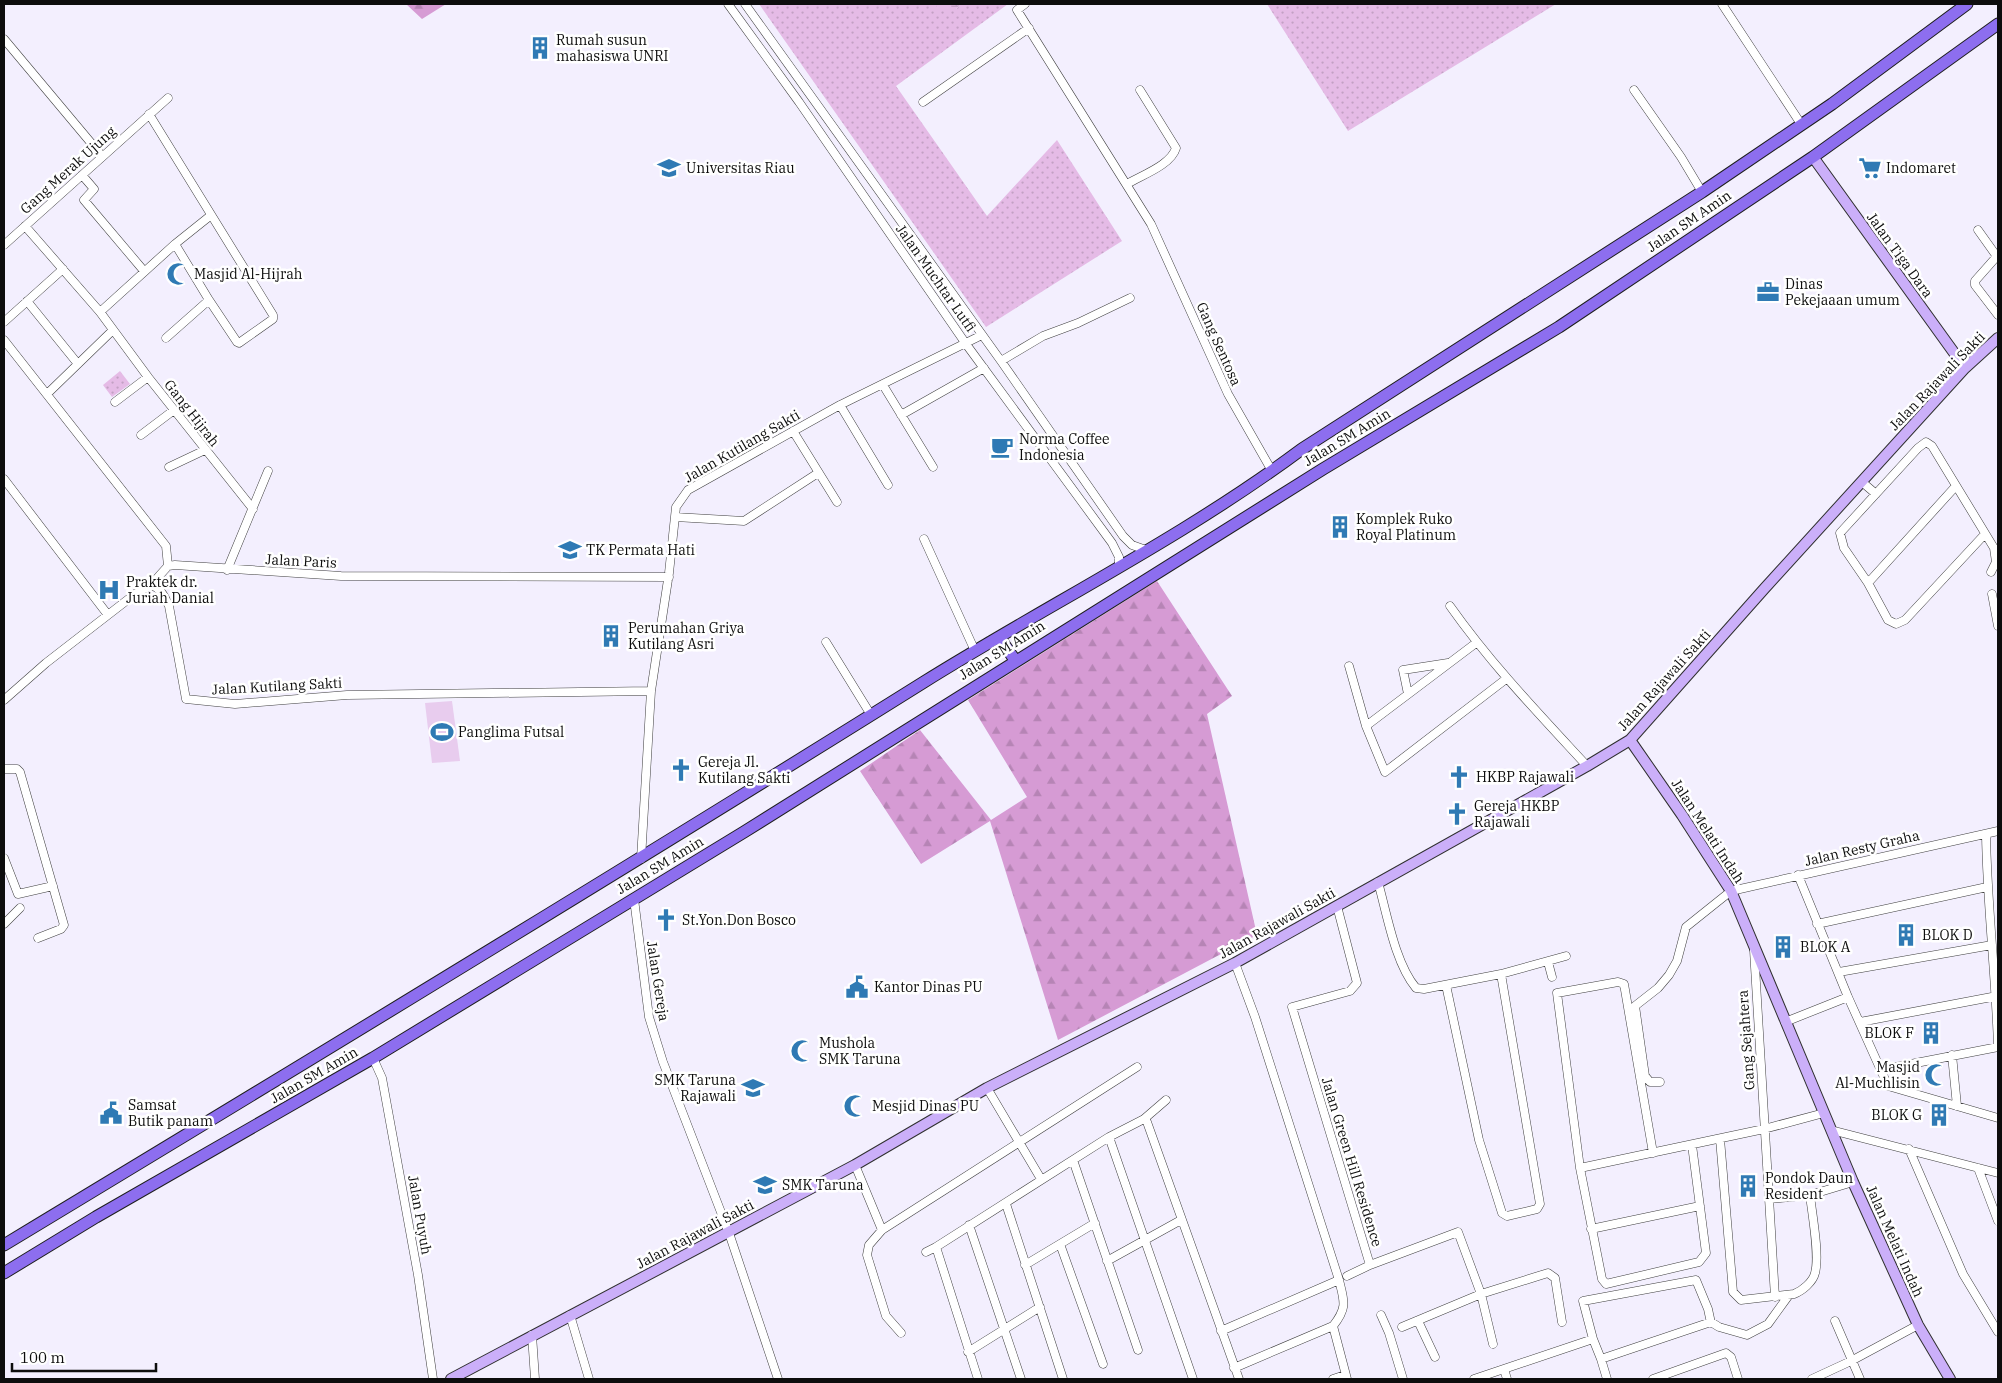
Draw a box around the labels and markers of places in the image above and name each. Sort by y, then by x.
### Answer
place label: Rumah susun mahasiswa UNRI [556,31,669,65]
building icon: Rumah susun mahasiswa UNRI [527,35,553,61]
school or university icon: Universitas Riau [656,155,682,181]
supermarket icon: Indomaret [1857,155,1883,181]
place label: Universitas Riau [686,159,795,177]
place label: Indomaret [1886,159,1956,177]
mosque icon: Masjid Al-Hijrah [165,261,191,287]
place label: Masjid Al-Hijrah [194,265,303,283]
place label: Dinas Pekejaaan umum [1785,275,1900,309]
office icon: Dinas Pekejaaan umum [1755,279,1781,305]
place label: Norma Coffee Indonesia [1019,430,1109,464]
cafe icon: Norma Coffee Indonesia [989,434,1015,460]
place label: Komplek Ruko Royal Platinum [1356,510,1456,544]
building icon: Komplek Ruko Royal Platinum [1327,514,1353,540]
school or university icon: TK Permata Hati [557,537,583,563]
place label: TK Permata Hati [586,541,695,559]
place label: Praktek dr. Juriah Danial [126,573,214,607]
hospital icon: Praktek dr. Juriah Danial [96,577,122,603]
place label: Perumahan Griya Kutilang Asri [628,619,745,653]
building icon: Perumahan Griya Kutilang Asri [598,623,624,649]
sports icon: Panglima Futsal [429,719,455,745]
place label: Panglima Futsal [458,723,564,741]
place label: Gereja Jl. Kutilang Sakti [698,753,790,787]
church icon: Gereja Jl. Kutilang Sakti [668,757,694,783]
church icon: HKBP Rajawali [1446,764,1472,790]
place label: HKBP Rajawali [1476,768,1574,786]
place label: Gereja HKBP Rajawali [1474,797,1560,831]
church icon: Gereja HKBP Rajawali [1444,801,1470,827]
church icon: St.Yon.Don Bosco [653,907,679,933]
place label: St.Yon.Don Bosco [682,911,796,929]
building icon: BLOK D [1893,922,1919,948]
place label: BLOK D [1922,926,1973,944]
building icon: BLOK A [1770,934,1796,960]
place label: BLOK A [1800,938,1851,956]
public building icon: Kantor Dinas PU [844,974,870,1000]
place label: Kantor Dinas PU [874,978,983,996]
building icon: BLOK F [1918,1020,1944,1046]
place label: BLOK F [1865,1024,1914,1042]
place label: Mushola SMK Taruna [819,1034,901,1068]
mosque icon: Mushola SMK Taruna [789,1038,815,1064]
place label: Masjid Al-Muchlisin [1835,1058,1920,1092]
mosque icon: Masjid Al-Muchlisin [1923,1062,1949,1088]
place label: SMK Taruna Rajawali [654,1071,736,1105]
school or university icon: SMK Taruna Rajawali [740,1075,766,1101]
mosque icon: Mesjid Dinas PU [842,1093,868,1119]
place label: Samsat Butik panam [128,1096,213,1130]
place label: Mesjid Dinas PU [872,1097,979,1115]
public building icon: Samsat Butik panam [98,1100,124,1126]
building icon: BLOK G [1926,1102,1952,1128]
place label: BLOK G [1871,1106,1922,1124]
place label: Pondok Daun Resident [1765,1169,1853,1203]
school or university icon: SMK Taruna [752,1172,778,1198]
building icon: Pondok Daun Resident [1735,1173,1761,1199]
place label: SMK Taruna [782,1176,864,1194]

